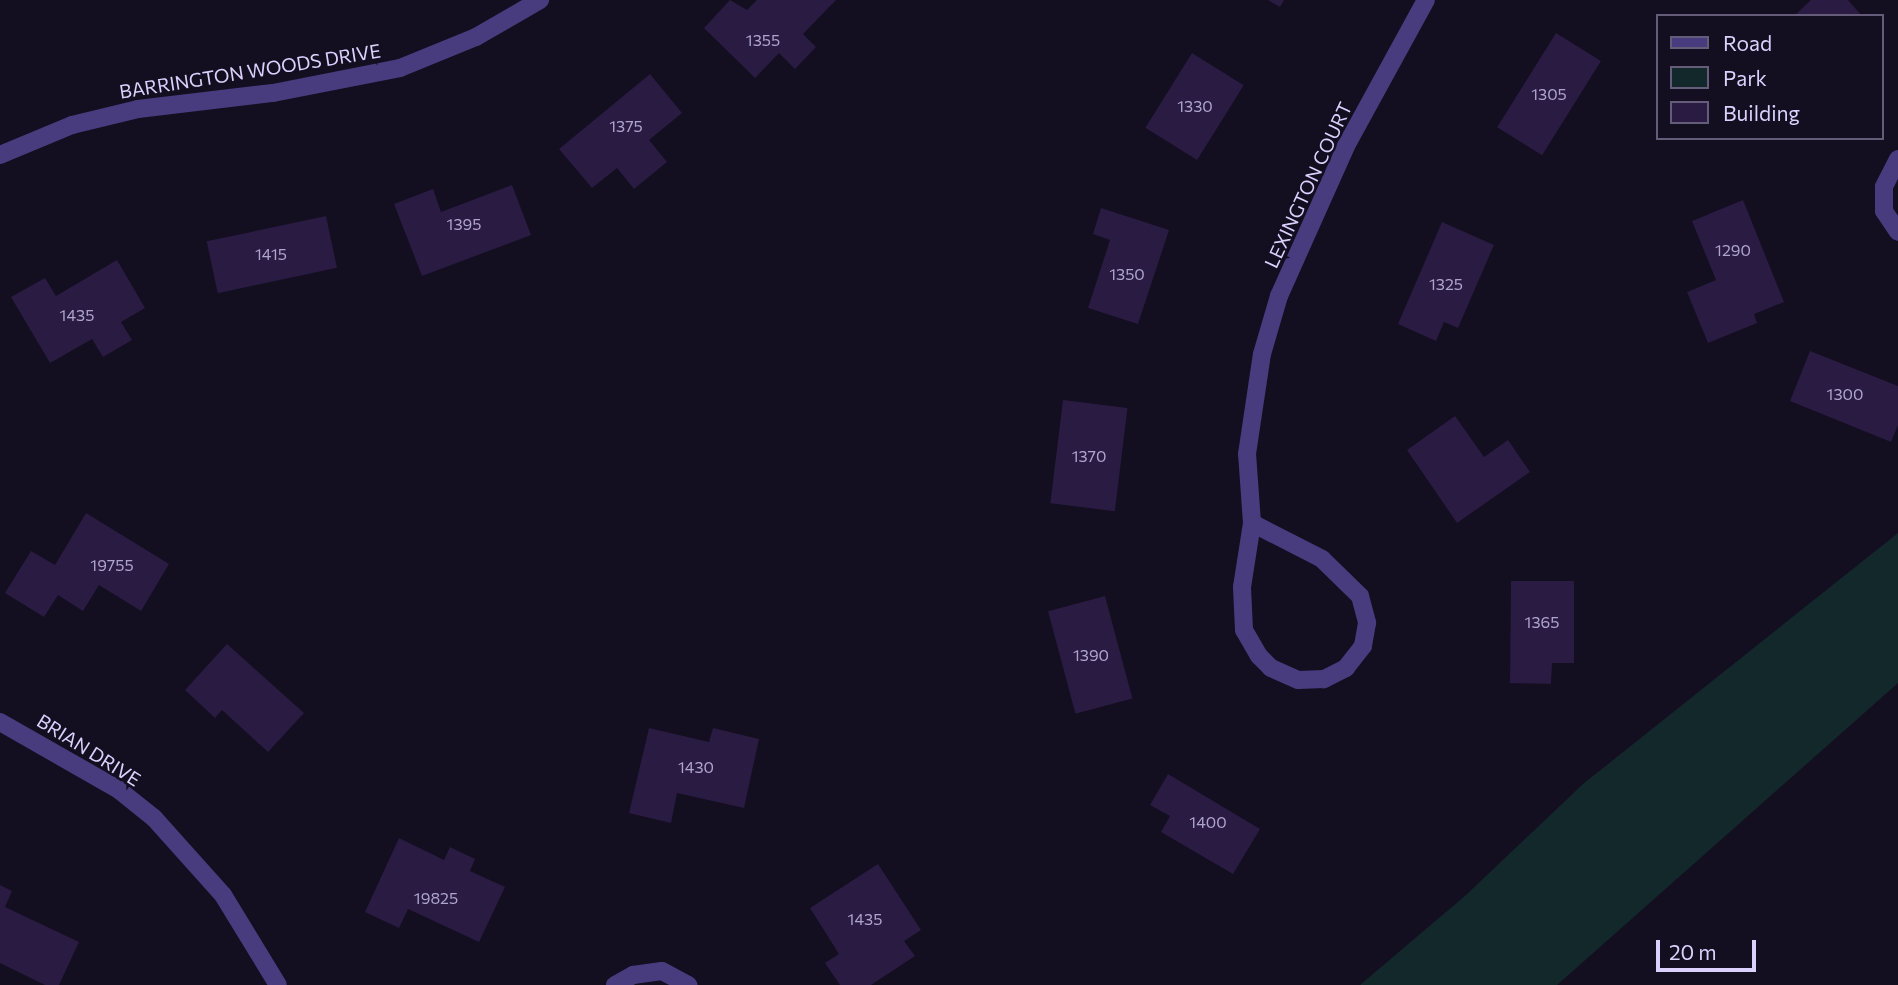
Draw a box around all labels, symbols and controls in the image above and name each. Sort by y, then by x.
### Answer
legend [1657,14,1884,140]
house number: 1355 [746,30,780,50]
text: Road [1723,30,1772,55]
street label: BARRINGTON WOODS DRIVE [118,39,382,103]
text: Park [1723,65,1767,90]
house number: 1305 [1531,84,1567,104]
house number: 1330 [1177,96,1213,116]
street label: LEXINGTON COURT [1260,98,1356,272]
text: Building [1723,100,1800,125]
house number: 1375 [609,116,643,136]
house number: 1395 [447,214,481,234]
house number: 1290 [1715,240,1751,260]
house number: 1415 [255,244,287,264]
house number: 1350 [1109,264,1145,284]
house number: 1325 [1429,274,1463,294]
house number: 1435 [60,305,94,325]
house number: 1300 [1827,384,1863,404]
house number: 1370 [1072,446,1106,466]
house number: 19755 [90,555,134,575]
house number: 1365 [1525,612,1559,632]
house number: 1390 [1073,645,1109,665]
street label: BRIAN DRIVE [33,709,145,791]
house number: 1430 [678,757,714,777]
house number: 1400 [1189,812,1227,832]
house number: 19825 [414,888,458,908]
house number: 1435 [848,909,882,929]
scale bar [1660,926,1760,970]
text: 20 m [1669,939,1717,964]

